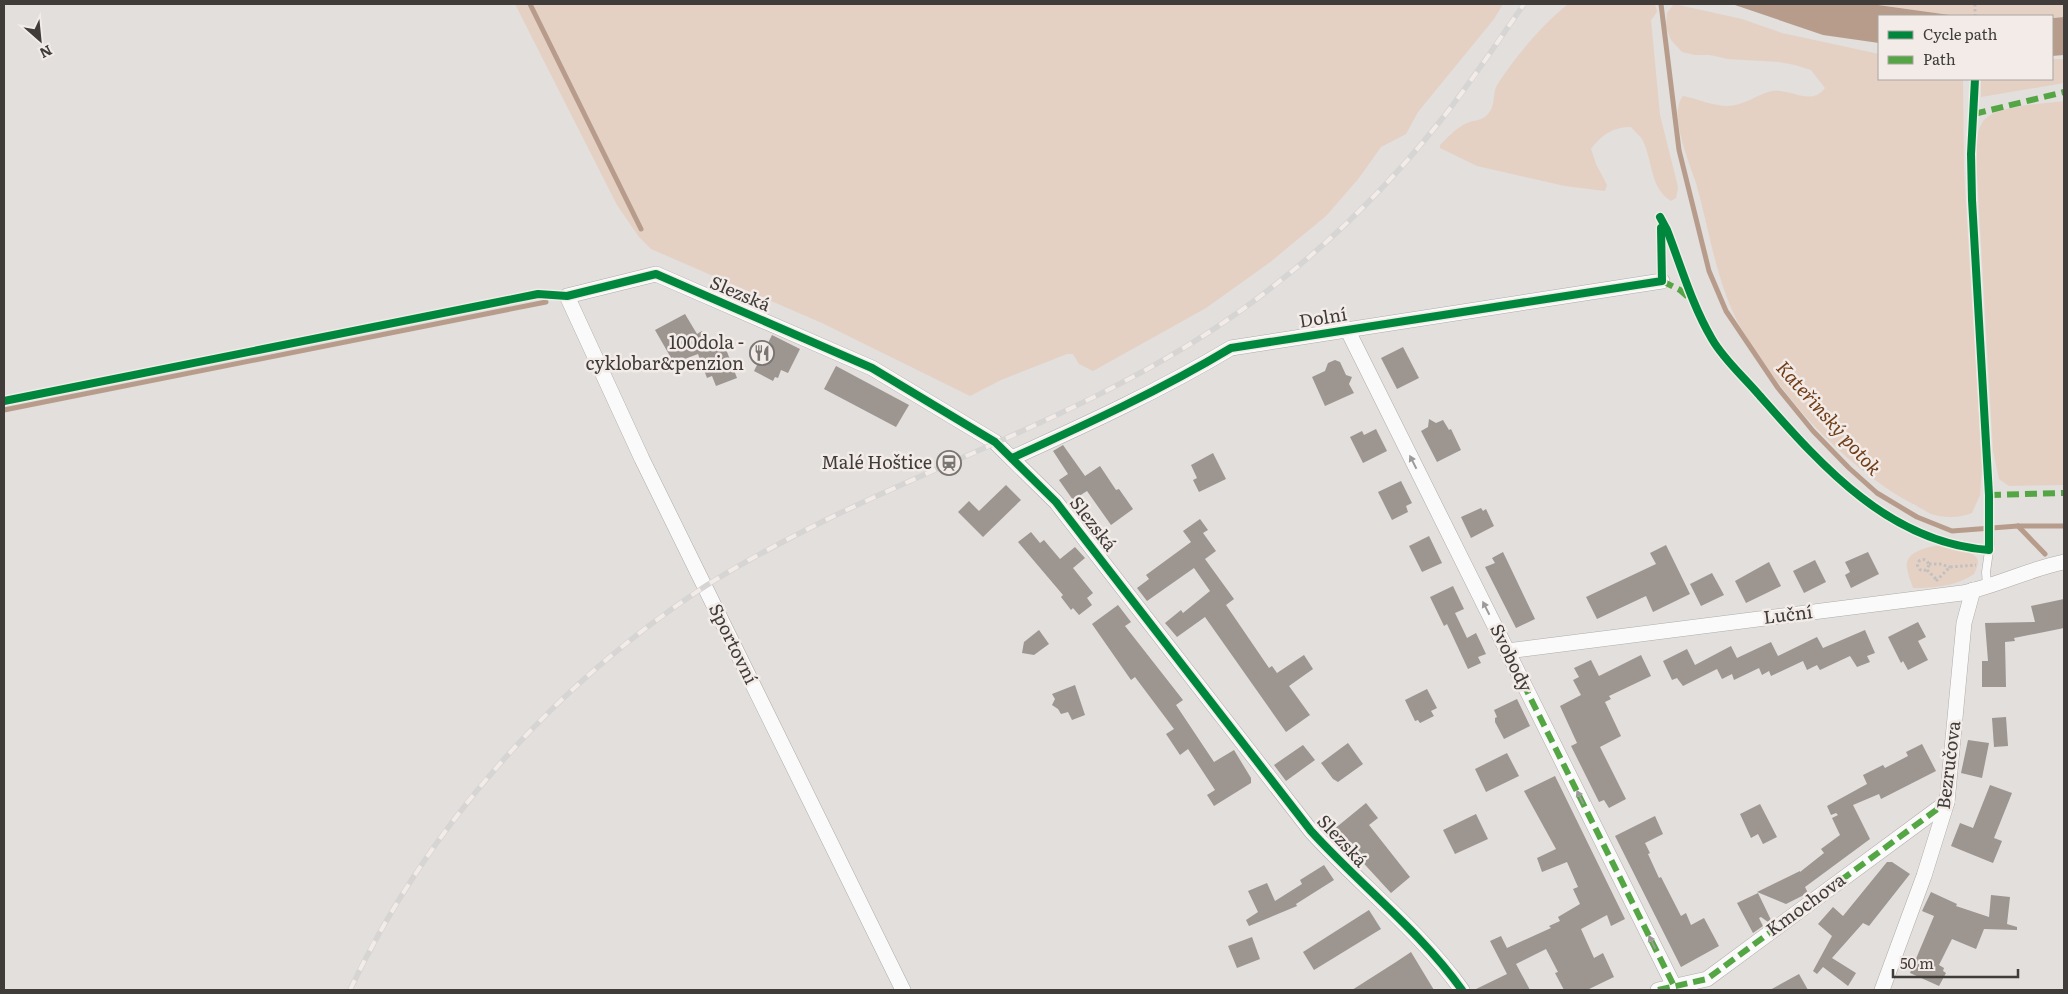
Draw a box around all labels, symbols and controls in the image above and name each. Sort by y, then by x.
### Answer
north arrow [15,15,65,65]
legend [1878,15,2053,80]
text: Cycle path [1923,22,1998,45]
text: N [36,41,56,64]
text: Path [1923,47,1956,70]
street label: Slezská [706,268,775,318]
street label: Dolní [1297,299,1349,334]
place label: 100dola - cyklobar&penzion [586,328,744,376]
restaurant icon: 100dola - cyklobar&penzion [749,340,775,366]
water label: Kateřinský potok [1771,354,1889,481]
place label: Malé Hoštice [821,448,932,475]
station icon: Malé Hoštice [936,450,962,476]
one-way arrow [1409,455,1417,470]
street label: Slezská [1064,490,1125,557]
street label: Luční [1762,597,1814,630]
street label: Sportovní [703,598,766,688]
one-way arrow [1482,601,1490,615]
street label: Svobody [1484,619,1541,697]
street label: Bezručova [1929,719,1966,811]
one-way arrow [1576,790,1584,804]
street label: Slezská [1312,808,1375,873]
street label: Kmochova [1760,866,1851,942]
one-way arrow [1648,935,1656,950]
scale bar [1893,946,2018,978]
text: 50 m [1900,951,1934,974]

